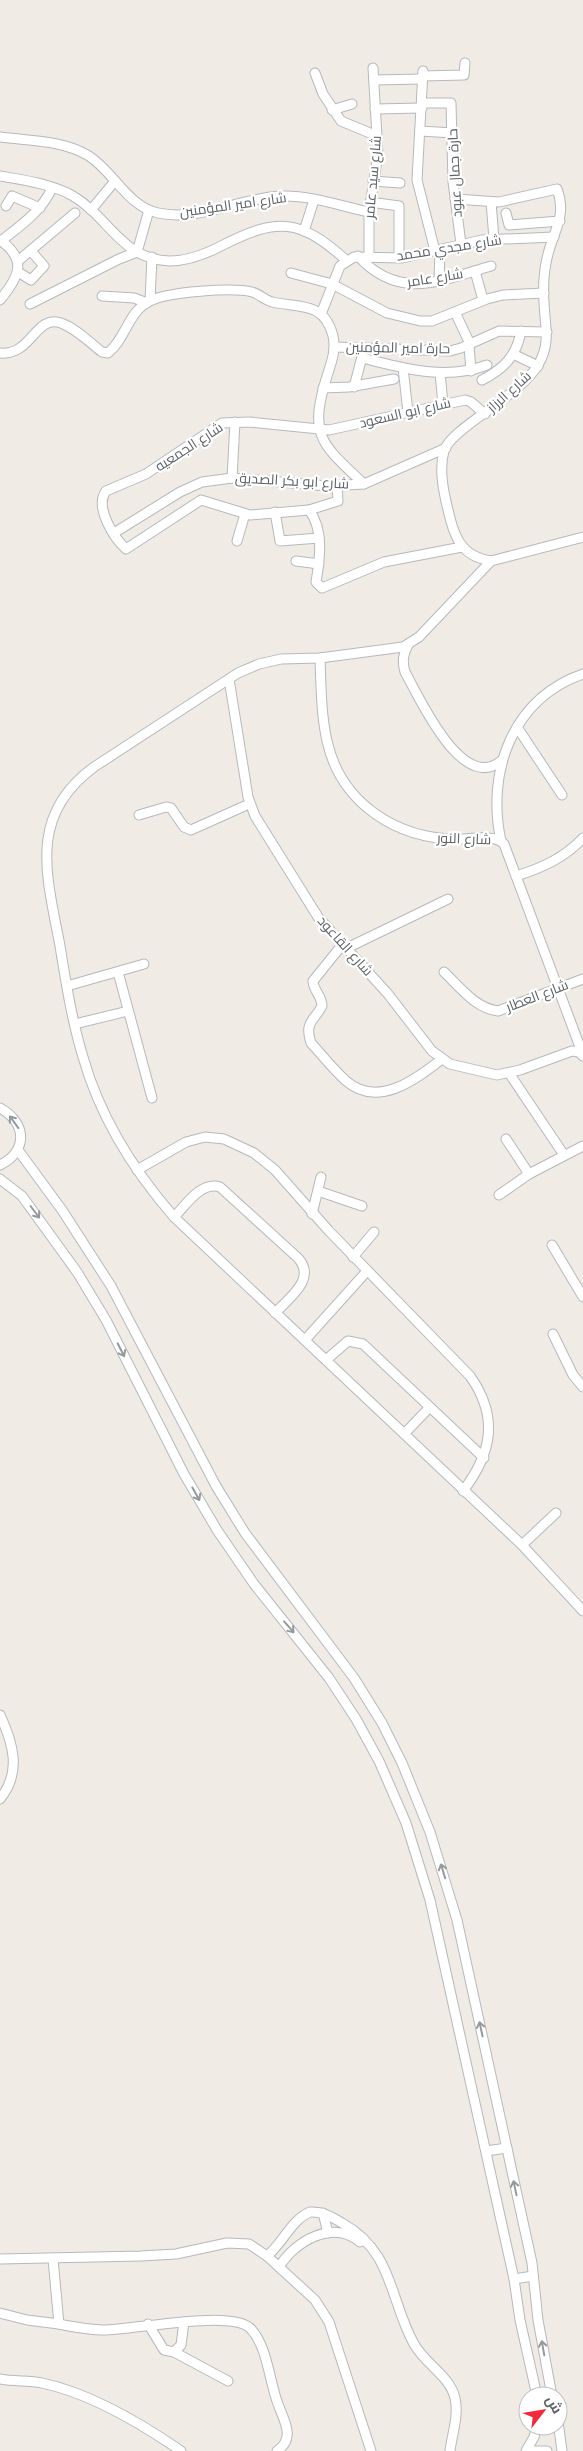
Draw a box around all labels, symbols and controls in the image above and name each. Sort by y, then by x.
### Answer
street label: حارة جمال عبود [444,128,466,218]
street label: شارع سيد عامر [361,135,385,220]
street label: شارع امير المؤمنين [178,189,288,221]
street label: شارع مجدي محمد [395,231,503,268]
street label: شارع عامر [405,265,464,291]
street label: حارة امير المؤمنين [346,339,450,357]
street label: شارع الرزاز [483,368,535,417]
street label: شارع ابو السعود [358,394,452,432]
street label: شارع الجمعيه [152,419,226,475]
street label: شارع ابو بكر الصديق [234,470,350,492]
street label: شارع النور [436,830,491,848]
street label: شارع القاعود [314,913,376,979]
street label: شارع العطار [502,976,571,1016]
one-way arrow [9,1115,19,1129]
one-way arrow [29,1205,40,1218]
one-way arrow [116,1342,126,1357]
one-way arrow [191,1486,201,1501]
one-way arrow [283,1620,294,1633]
one-way arrow [438,1864,448,1880]
one-way arrow [476,2022,485,2038]
one-way arrow [510,2181,519,2197]
one-way arrow [538,2341,548,2357]
north arrow [518,2386,568,2436]
text: ش [542,2392,566,2417]

